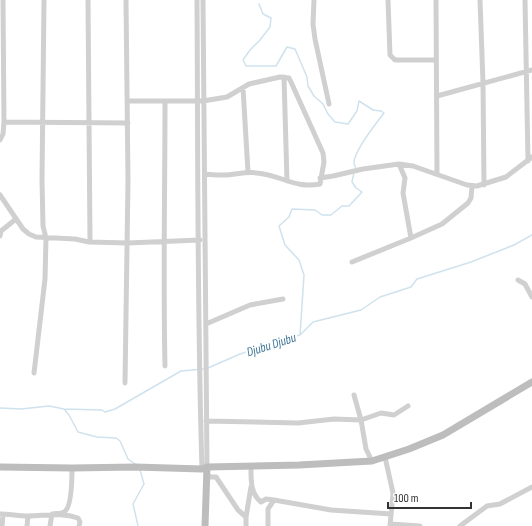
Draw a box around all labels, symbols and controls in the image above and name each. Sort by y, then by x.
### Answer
water label: Djubu Djubu [245,329,299,360]
scale bar [388,484,471,510]
text: 100 m [394,491,419,506]

